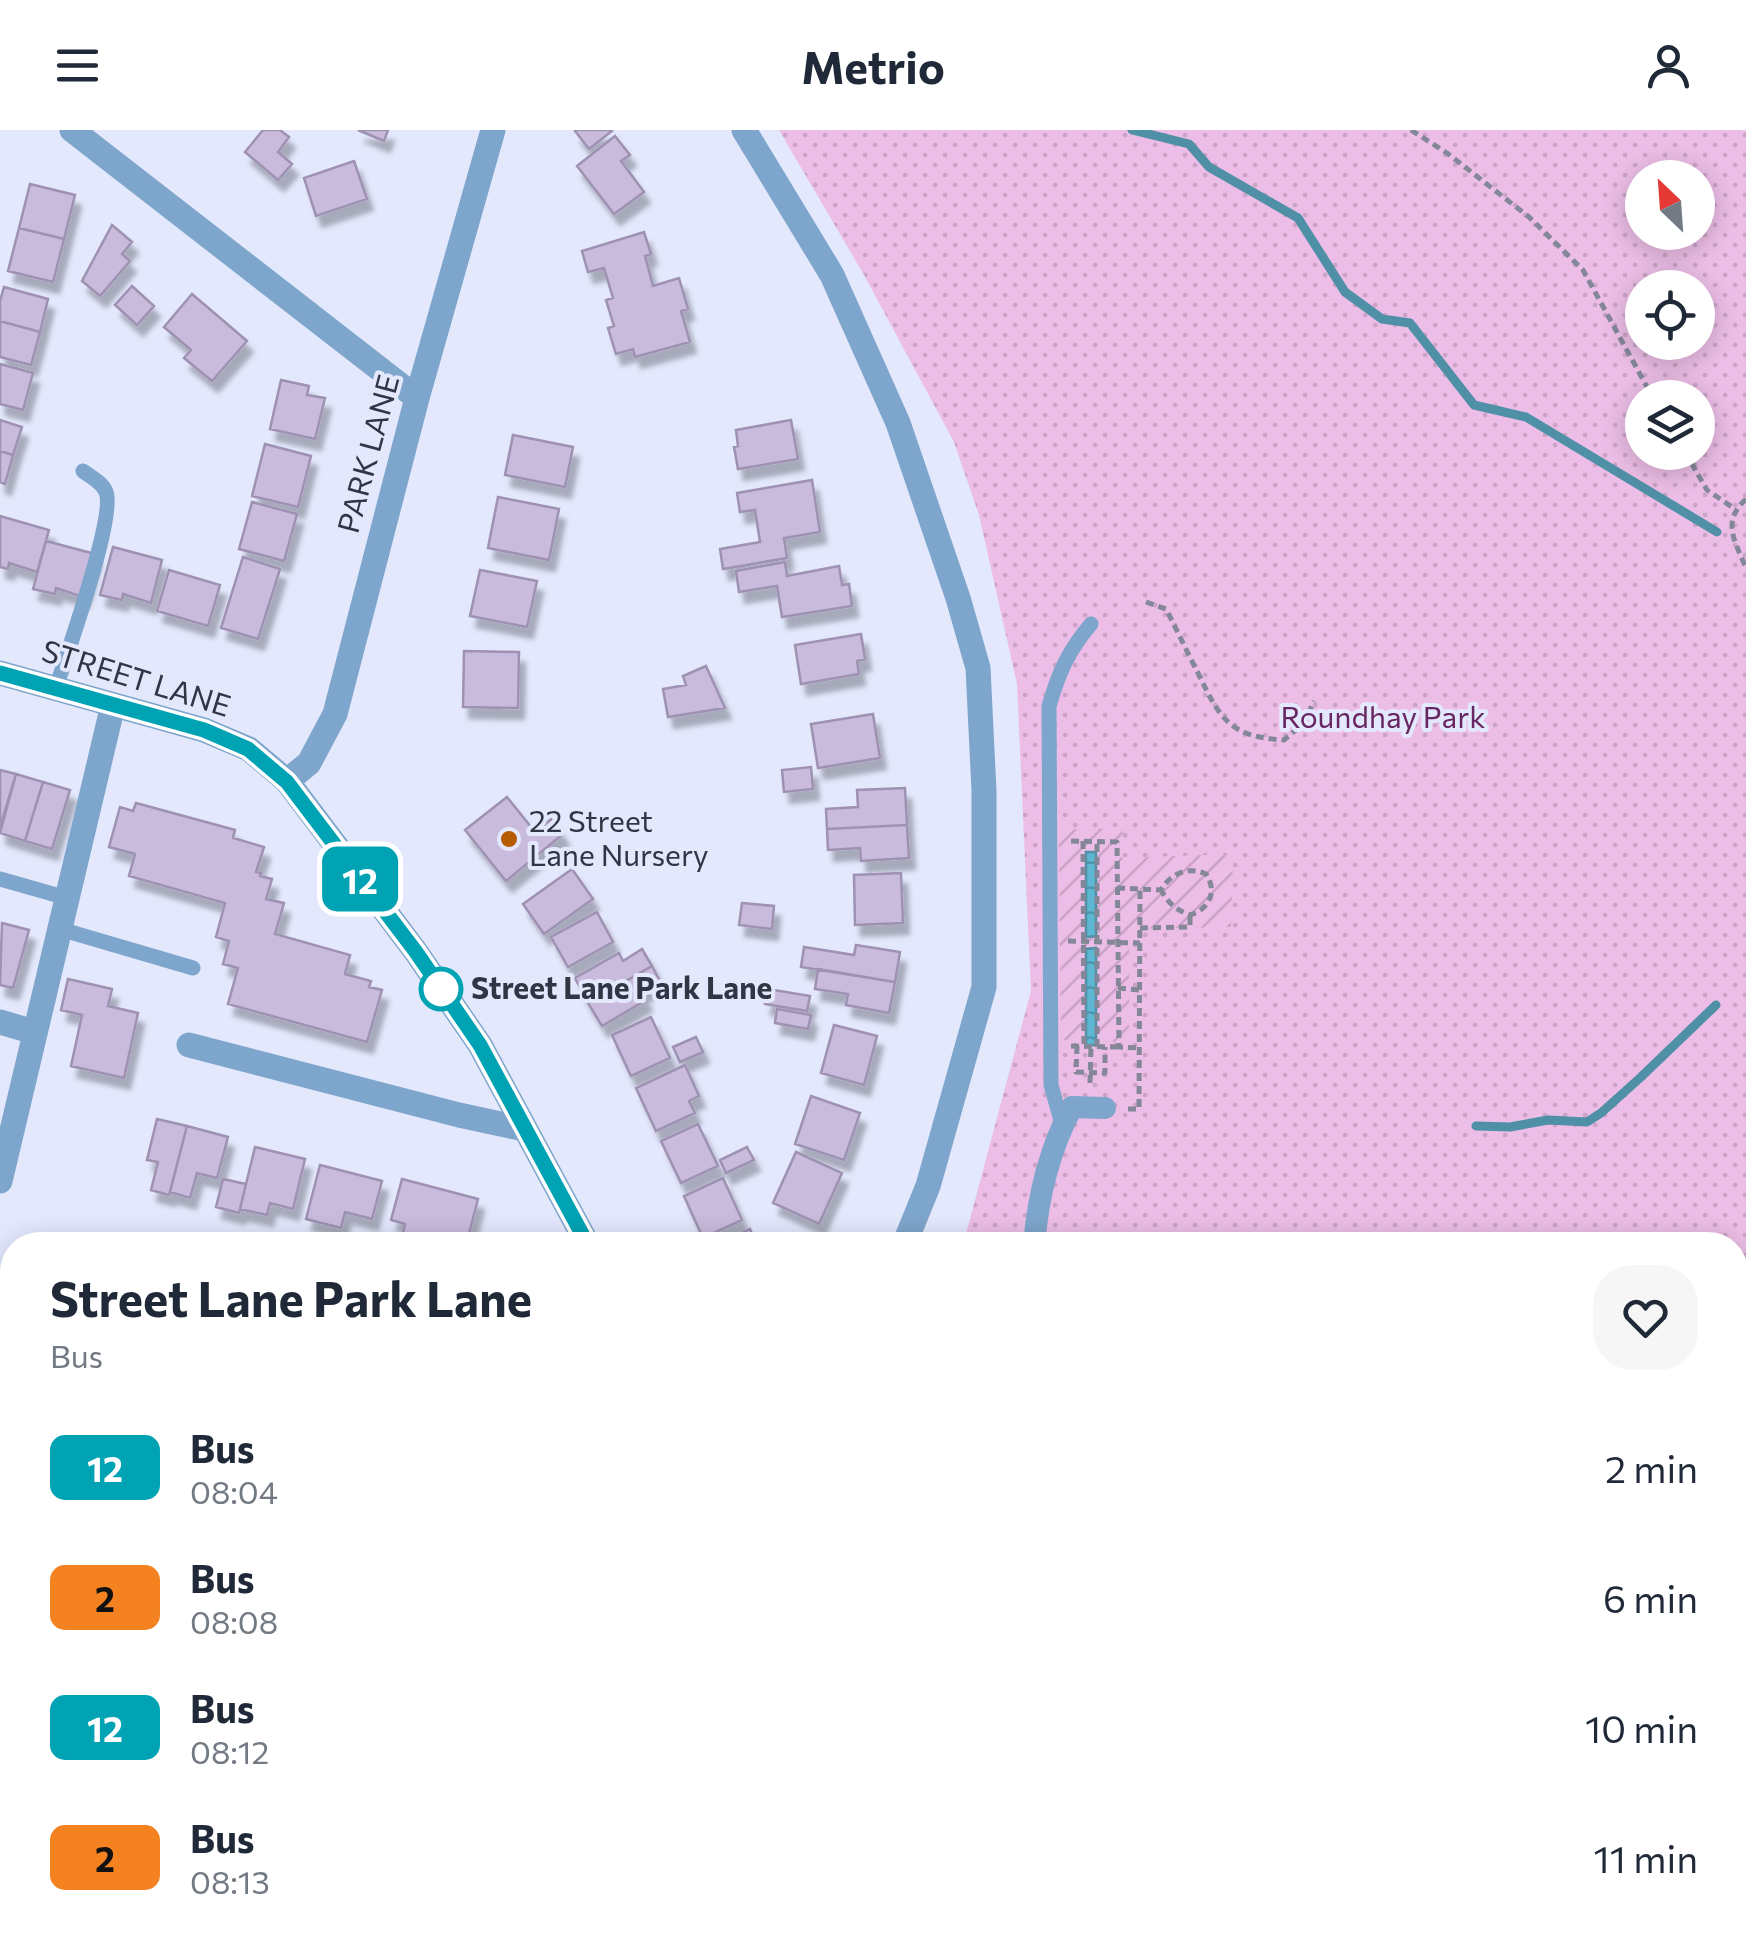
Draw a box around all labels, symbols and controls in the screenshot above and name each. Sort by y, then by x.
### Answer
icon: menu [50,38,105,93]
text: Metrio [801,38,945,93]
icon: person [1641,38,1696,93]
north arrow [1625,160,1715,250]
map controls [1625,160,1715,470]
button: locate [1625,270,1715,360]
street label: PARK LANE [328,370,405,536]
button: layers [1625,380,1715,470]
street label: STREET LANE [38,630,236,723]
park label: Roundhay Park [1281,697,1485,734]
place label: 22 Street Lane Nursery [529,801,708,872]
marker: 22 Street Lane Nursery [498,828,520,850]
line badge: 12 [315,846,405,912]
text: 12 [342,858,378,901]
marker: Street Lane Park Lane [420,968,462,1010]
place label: Street Lane Park Lane [471,968,772,1005]
button: heart [1593,1265,1698,1370]
text: Street Lane Park Lane [50,1268,532,1327]
text: Bus [50,1335,103,1375]
text: Bus [190,1424,255,1471]
text: 2 min [1605,1444,1698,1491]
text: 12 [87,1446,123,1489]
text: 08:04 [190,1471,278,1511]
text: Bus [190,1554,255,1601]
text: 6 min [1603,1574,1698,1621]
text: 2 [95,1576,115,1619]
text: 08:08 [190,1601,278,1641]
text: Bus [190,1684,255,1731]
text: 10 min [1585,1704,1698,1751]
text: 12 [87,1706,123,1749]
text: 08:12 [190,1731,269,1771]
text: Bus [190,1814,255,1861]
text: 11 min [1594,1834,1698,1881]
text: 2 [95,1836,115,1879]
text: 08:13 [190,1861,270,1901]

